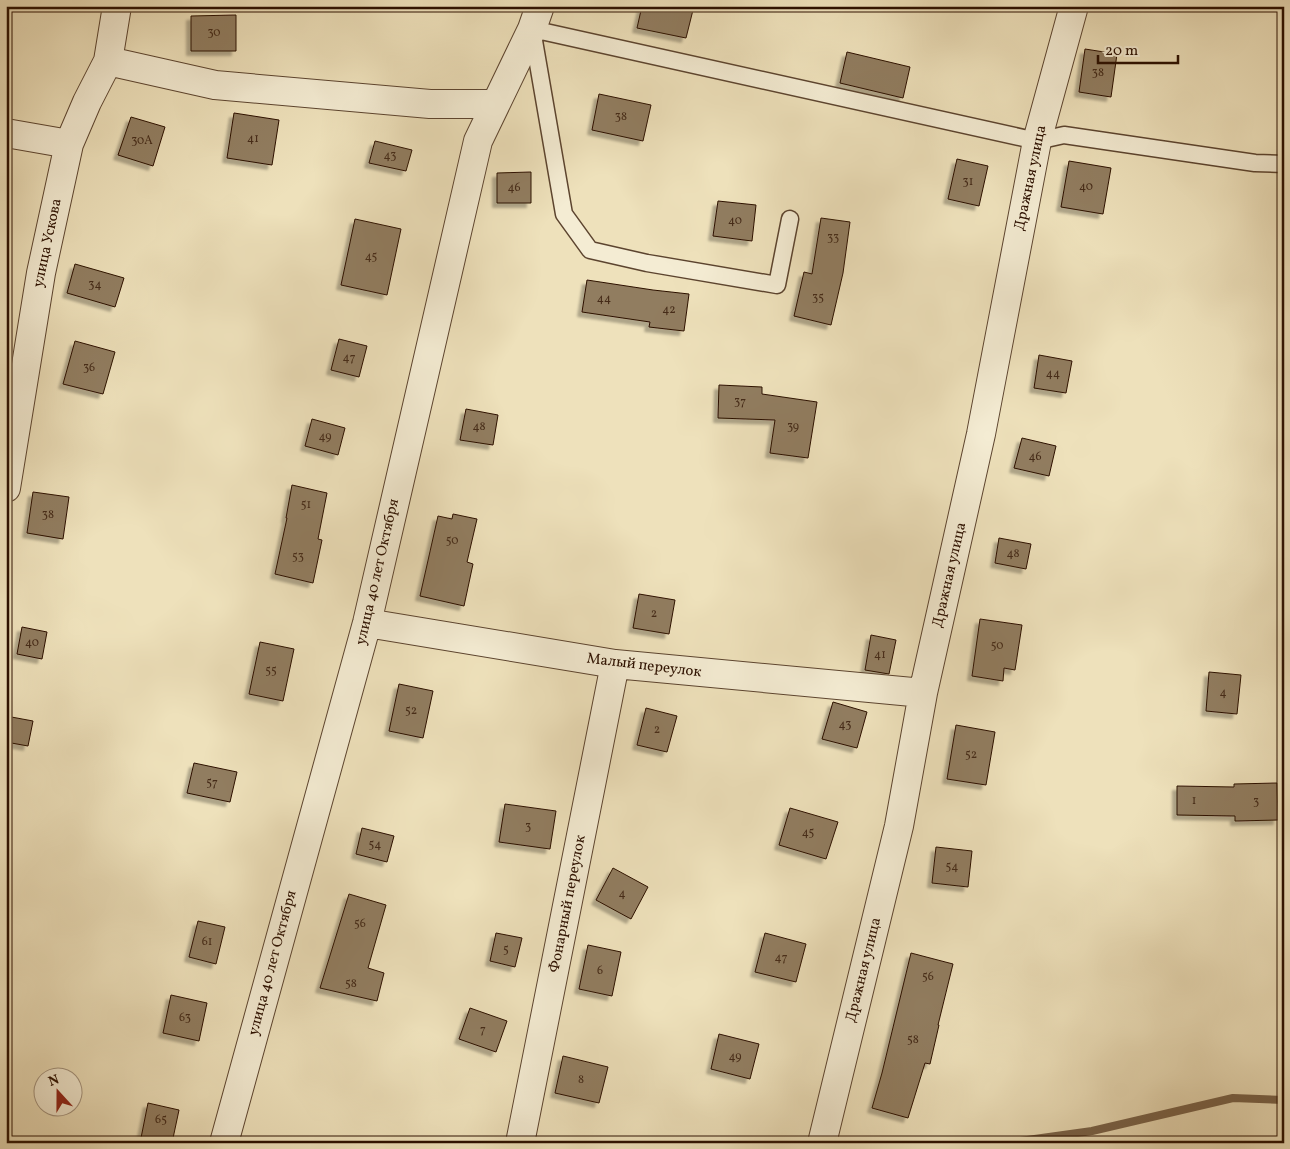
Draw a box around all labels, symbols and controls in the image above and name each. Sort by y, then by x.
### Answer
house number: 30 [207,25,221,41]
scale bar [1098,32,1178,64]
text: 20 m [1105,41,1138,62]
house number: 38 [1092,65,1104,81]
house number: 38 [615,109,627,125]
street label: Дражная улица [1010,123,1052,233]
house number: 41 [247,131,259,147]
house number: 30А [131,133,153,149]
house number: 43 [384,148,396,164]
house number: 31 [963,174,973,190]
house number: 40 [1079,179,1093,195]
house number: 46 [507,180,521,196]
street label: улица Ускова [28,197,68,289]
house number: 40 [728,213,742,229]
house number: 33 [827,230,839,246]
house number: 45 [365,249,378,265]
house number: 34 [88,277,102,293]
house number: 35 [812,290,824,306]
house number: 44 [597,291,611,307]
house number: 42 [662,302,676,318]
house number: 47 [343,350,356,366]
house number: 36 [83,360,95,376]
house number: 44 [1046,366,1060,382]
house number: 37 [734,394,746,410]
house number: 48 [472,419,486,435]
house number: 39 [787,419,799,435]
house number: 49 [318,429,332,445]
house number: 46 [1028,449,1042,465]
house number: 51 [301,497,311,513]
street label: улица 40 лет Октября [351,497,405,647]
house number: 38 [42,507,54,523]
street label: Дражная улица [928,520,972,630]
house number: 50 [446,533,458,549]
house number: 48 [1006,546,1020,562]
house number: 53 [292,549,304,565]
house number: 2 [651,606,657,622]
house number: 40 [25,635,39,651]
house number: 50 [991,638,1003,654]
house number: 41 [874,647,886,663]
street label: Малый переулок [585,649,703,683]
house number: 55 [265,663,277,679]
house number: 4 [1219,685,1227,701]
house number: 52 [405,703,417,719]
house number: 43 [839,717,851,733]
house number: 2 [654,722,660,738]
house number: 52 [965,747,977,763]
house number: 57 [206,775,218,791]
house number: 1 [1192,793,1196,809]
house number: 3 [1253,794,1259,810]
house number: 3 [525,819,531,835]
house number: 45 [802,825,815,841]
street label: Фонарный переулок [544,833,592,975]
house number: 54 [369,837,381,853]
house number: 54 [946,859,958,875]
house number: 4 [618,886,626,902]
street label: улица 40 лет Октября [243,888,303,1038]
street label: Дражная улица [841,915,887,1025]
house number: 56 [354,916,366,932]
house number: 61 [202,934,212,950]
house number: 5 [503,942,509,958]
house number: 47 [775,950,788,966]
house number: 6 [597,963,603,979]
house number: 56 [922,969,934,985]
house number: 58 [345,976,357,992]
house number: 63 [179,1010,191,1026]
house number: 7 [480,1022,486,1038]
house number: 58 [907,1032,919,1048]
house number: 49 [728,1049,742,1065]
north arrow [32,1066,82,1116]
text: N [46,1071,62,1092]
house number: 8 [578,1072,584,1088]
house number: 65 [155,1112,167,1128]

